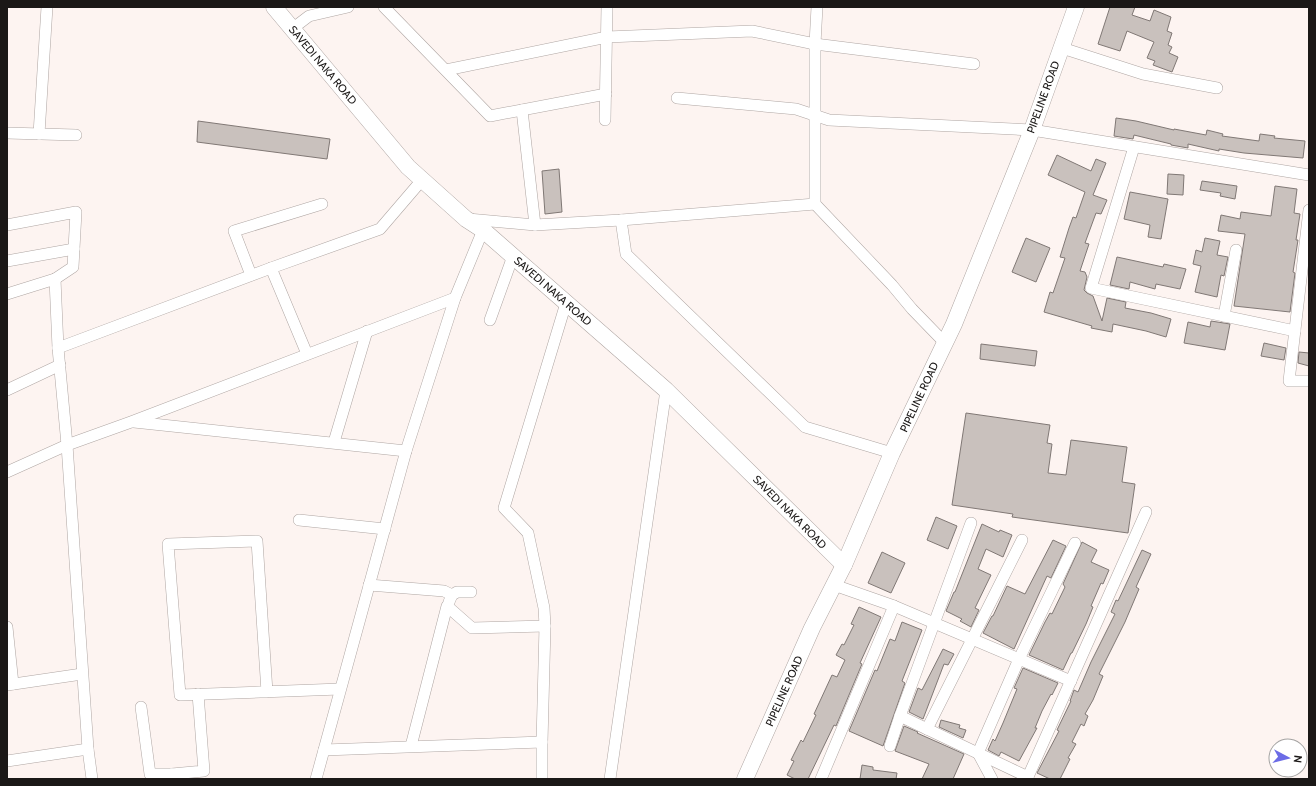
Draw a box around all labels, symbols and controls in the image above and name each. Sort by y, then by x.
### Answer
street label: SAVEDI NAKA ROAD [286,23,360,107]
street label: PIPELINE ROAD [1023,59,1063,135]
street label: SAVEDI NAKA ROAD [511,253,595,329]
street label: PIPELINE ROAD [897,360,941,434]
street label: SAVEDI NAKA ROAD [750,472,830,552]
street label: PIPELINE ROAD [762,653,806,729]
north arrow [1268,738,1308,778]
text: N [1291,755,1305,764]

